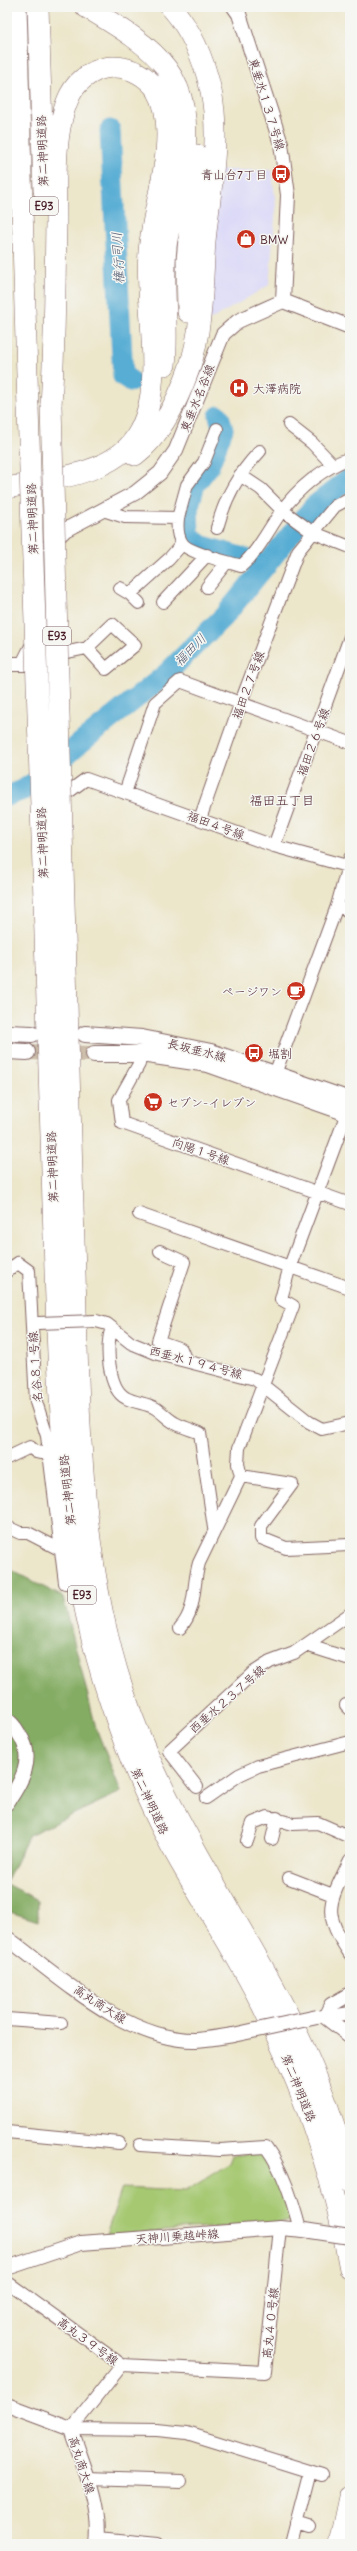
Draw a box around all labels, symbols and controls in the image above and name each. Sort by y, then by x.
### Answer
street label: 東垂水１３７号線 [246,56,288,152]
street label: 第二神明道路 [33,115,51,187]
bus stop icon: 青山台7丁目 [270,163,292,185]
place label: 青山台7丁目 [201,167,267,182]
road number: E93 [30,197,58,215]
shop icon: BMW [235,228,257,250]
water label: 権行司川 [108,232,128,284]
place label: BMW [260,232,289,247]
street label: 東垂水名谷線 [177,362,217,434]
hospital icon: 大澤病院 [228,377,250,399]
place label: 大澤病院 [253,381,301,396]
street label: 第二神明道路 [23,483,41,555]
road number: E93 [43,627,71,645]
water label: 福田川 [170,630,210,670]
street label: 福田２７号線 [229,649,267,721]
street label: 福田２６号線 [294,706,332,778]
district label: 福田五丁目 [249,792,315,809]
street label: 第二神明道路 [33,807,51,879]
street label: 福田４号線 [185,808,247,842]
cafe icon: ページワン [285,980,307,1002]
place label: ページワン [222,984,282,999]
street label: 長坂垂水線 [166,1035,228,1065]
bus stop icon: 堀割 [243,1042,265,1064]
place label: 堀割 [268,1046,292,1061]
supermarket icon: セブン-イレブン [142,1091,164,1113]
place label: セブン-イレブン [167,1095,256,1110]
street label: 第二神明道路 [43,1131,61,1203]
street label: 向陽１号線 [170,1134,232,1168]
street label: 名谷８１号線 [25,1331,45,1403]
street label: 西垂水１９４号線 [148,1342,244,1382]
street label: 第二神明道路 [56,1453,78,1527]
road number: E93 [68,1586,96,1604]
street label: 西垂水２３７号線 [186,1662,268,1736]
street label: 第二神明道路 [128,1765,172,1837]
street label: 高丸商大線 [71,1981,129,2027]
street label: 第二神明道路 [279,2052,319,2124]
street label: 天神川乗越峠線 [135,2226,219,2246]
street label: 高丸４０号線 [259,2286,281,2360]
street label: 高丸３９号線 [54,2314,122,2368]
street label: 高丸商大線 [66,2434,98,2496]

